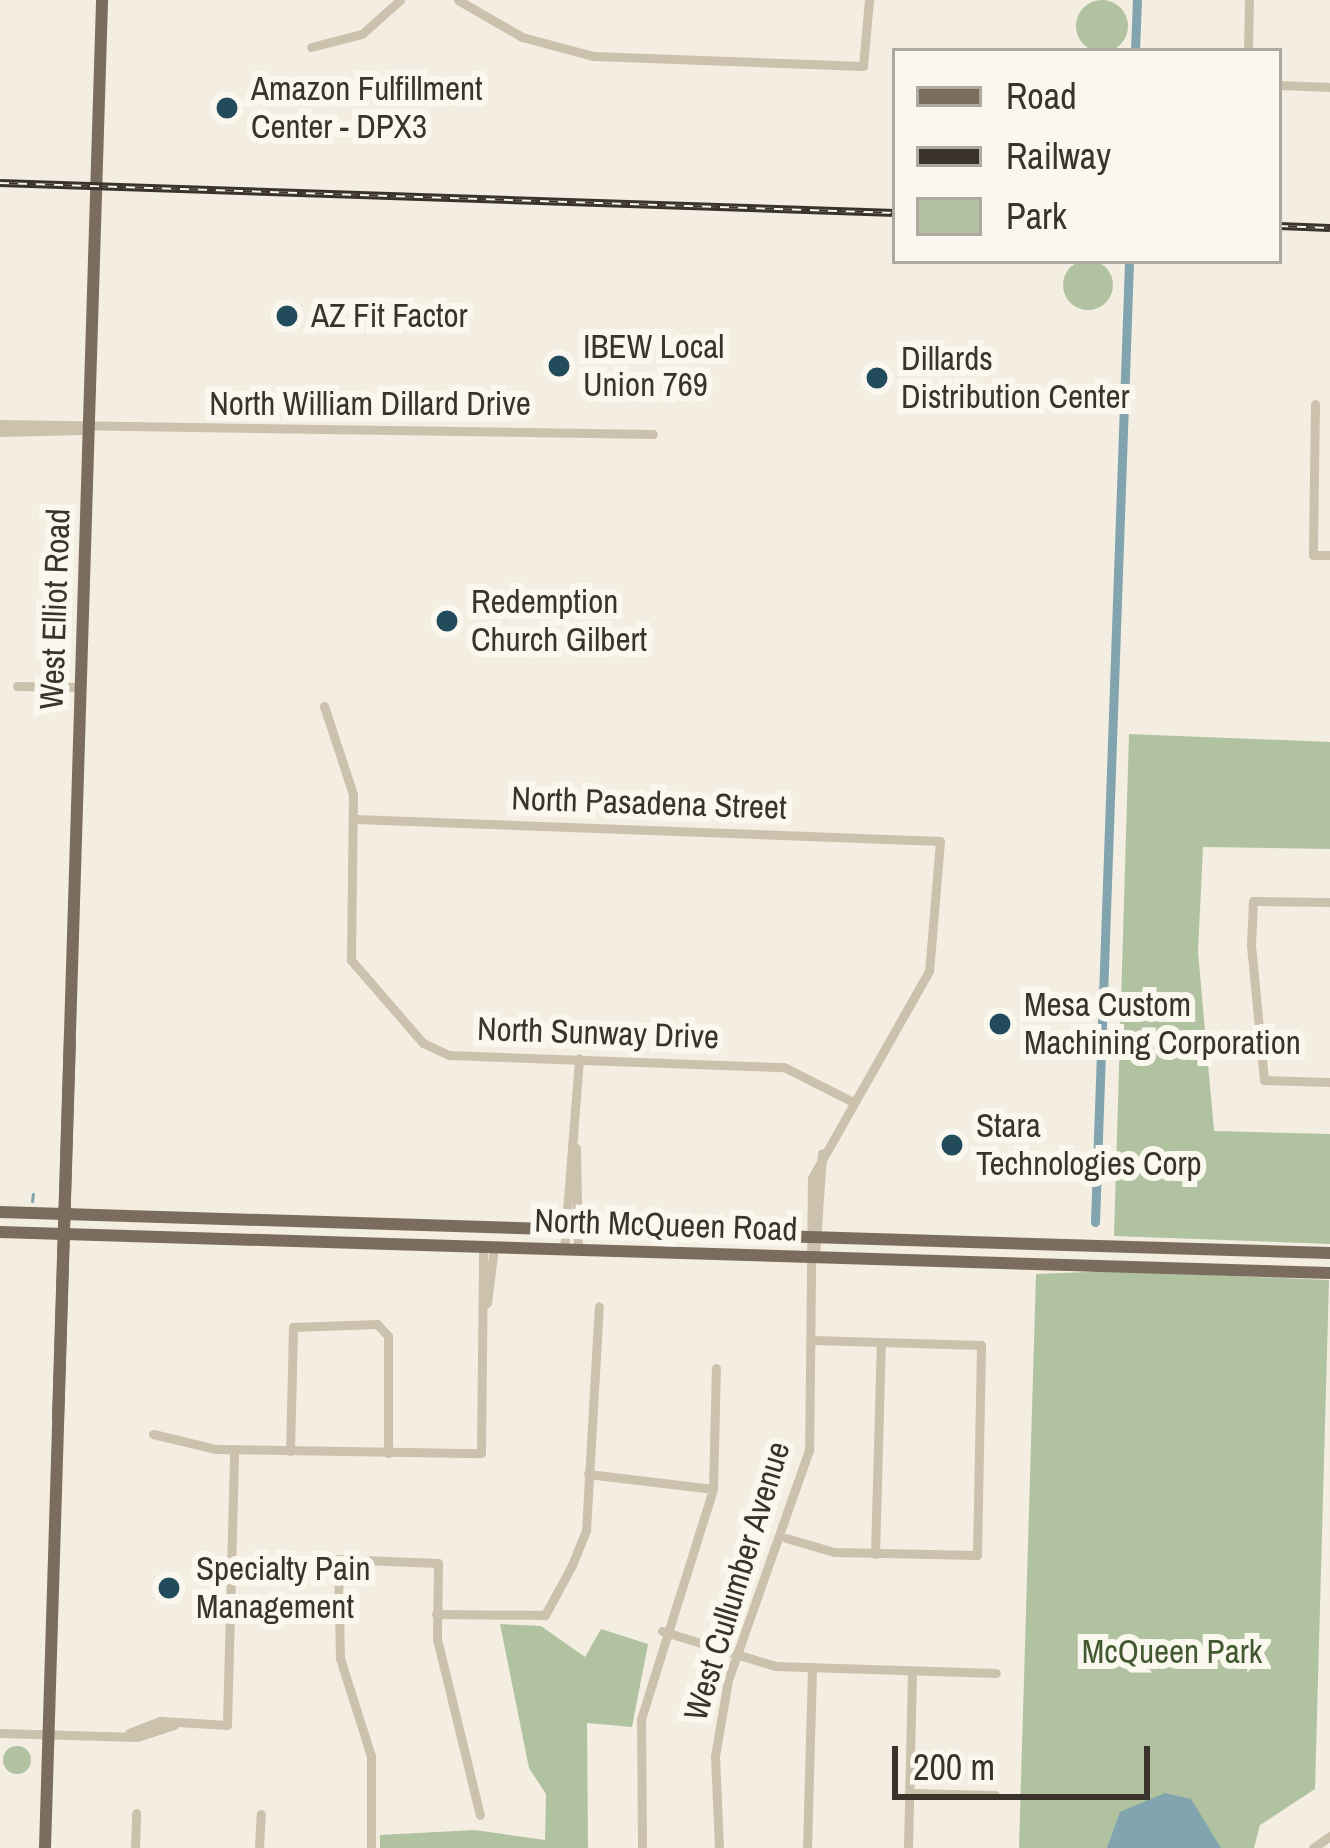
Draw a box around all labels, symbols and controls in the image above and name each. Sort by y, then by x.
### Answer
legend [892,48,1282,264]
place label: Amazon Fulfillment Center - DPX3 [251,69,483,147]
text: Road [1006,72,1077,120]
marker: Amazon Fulfillment Center - DPX3 [214,95,240,121]
text: Railway [1006,132,1111,180]
text: Park [1006,192,1067,240]
place label: AZ Fit Factor [311,296,468,336]
marker: AZ Fit Factor [274,303,300,329]
place label: IBEW Local Union 769 [583,327,724,405]
place label: Dillards Distribution Center [901,339,1130,417]
marker: IBEW Local Union 769 [546,353,572,379]
marker: Dillards Distribution Center [864,365,890,391]
street label: North William Dillard Drive [209,384,531,424]
street label: West Elliot Road [32,508,78,710]
place label: Redemption Church Gilbert [471,582,647,660]
marker: Redemption Church Gilbert [434,608,460,634]
street label: North Pasadena Street [511,778,787,828]
place label: Mesa Custom Machining Corporation [1024,985,1301,1063]
street label: North Sunway Drive [476,1009,720,1057]
marker: Mesa Custom Machining Corporation [987,1011,1013,1037]
place label: Stara Technologies Corp [976,1106,1202,1184]
marker: Stara Technologies Corp [939,1132,965,1158]
street label: North McQueen Road [534,1201,798,1249]
street label: West Cullumber Avenue [676,1436,798,1726]
place label: Specialty Pain Management [196,1549,371,1627]
marker: Specialty Pain Management [153,1572,185,1604]
park label: McQueen Park [1082,1632,1262,1672]
scale bar [898,1722,1156,1796]
text: 200 m [913,1743,995,1791]

